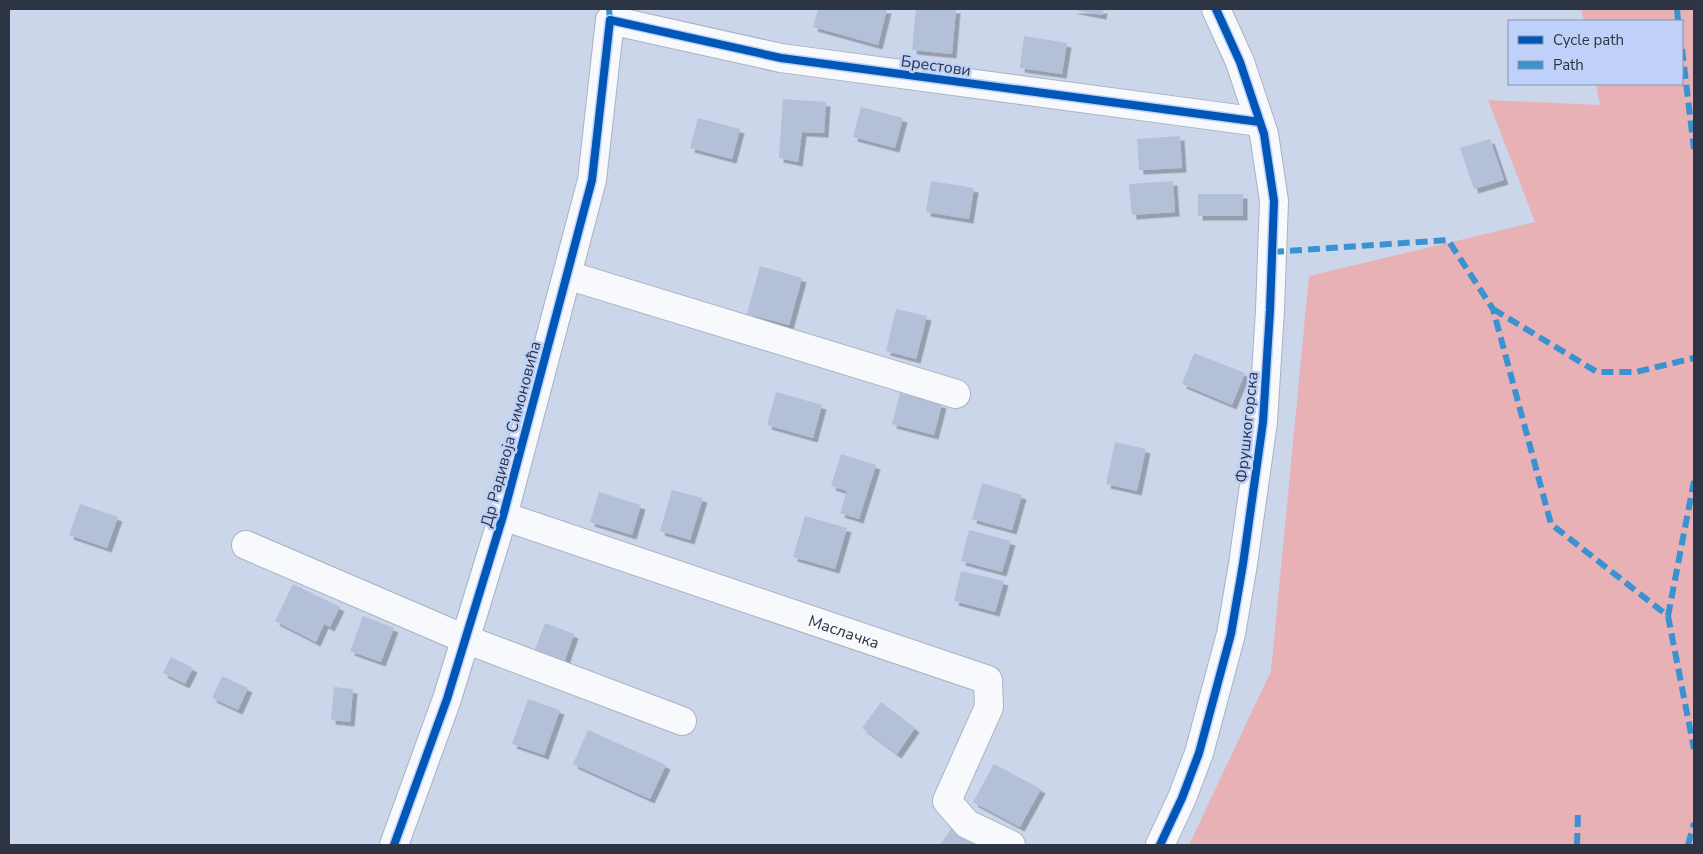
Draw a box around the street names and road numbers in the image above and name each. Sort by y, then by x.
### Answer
street label: Брестови [899,50,972,82]
street label: Др Радивоја Симоновића [475,339,546,530]
street label: Фрушкогорска [1230,370,1264,484]
street label: Маслачка [805,610,882,654]

